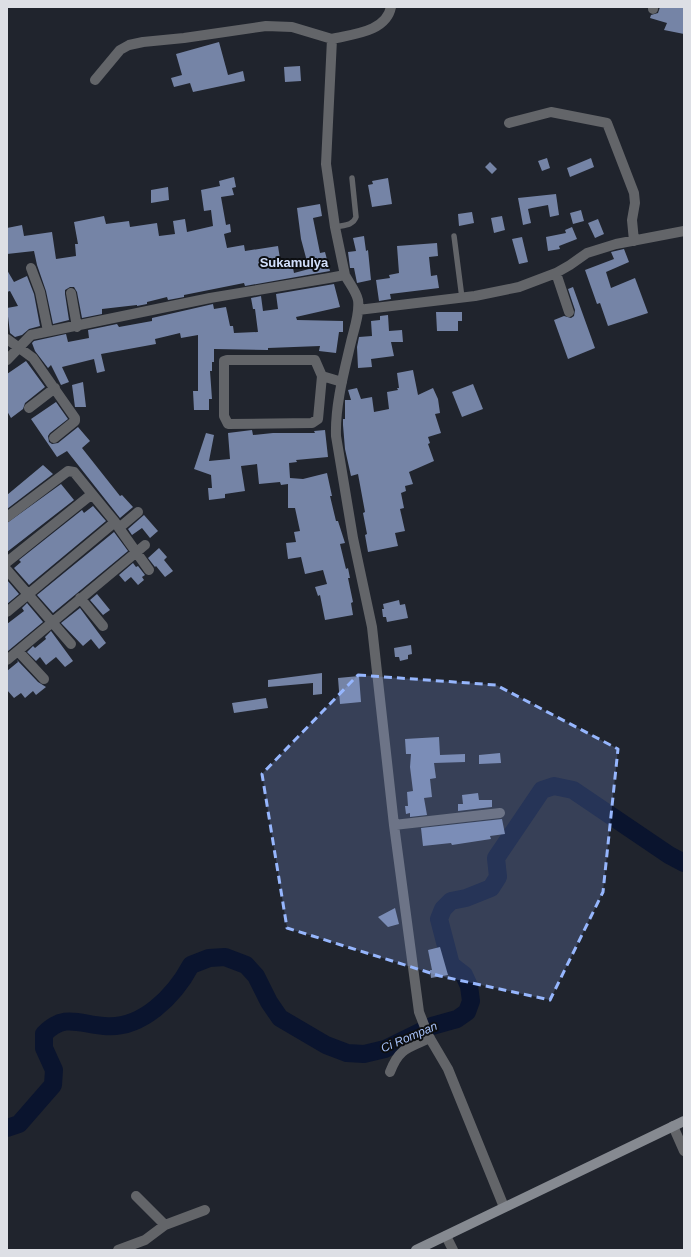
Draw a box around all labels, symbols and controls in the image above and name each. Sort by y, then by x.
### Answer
district label: Sukamulya [260,255,329,270]
water label: Ci Rompan [379,1019,440,1055]

